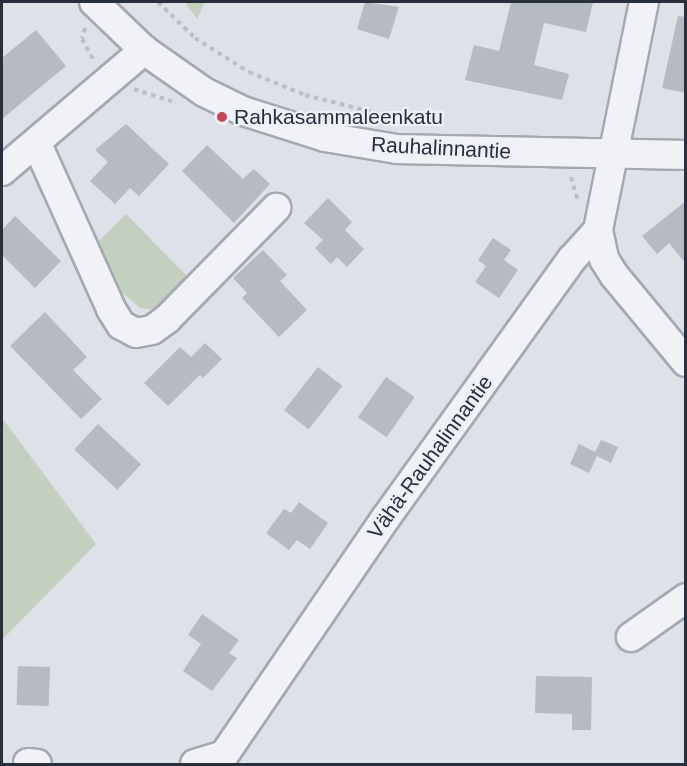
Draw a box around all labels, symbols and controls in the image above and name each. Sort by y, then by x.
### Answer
place label: Rahkasammaleenkatu [234,104,443,130]
marker: Rahkasammaleenkatu [215,110,229,124]
street label: Rauhalinnantie [370,132,512,164]
street label: Vähä-Rauhalinnantie [362,370,498,544]

